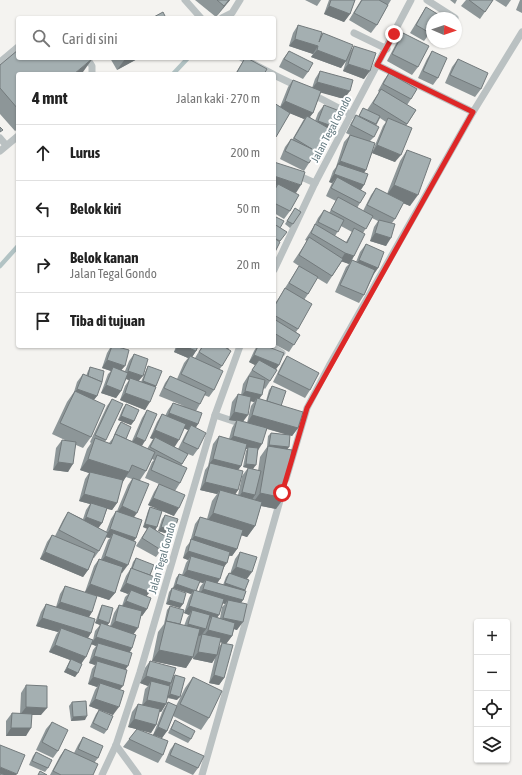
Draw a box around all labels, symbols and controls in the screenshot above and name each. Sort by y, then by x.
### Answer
north arrow [426,12,462,48]
search box [16,16,276,60]
route end [385,25,403,43]
icon: search [30,27,52,49]
text: Cari di sini [62,30,118,47]
text: 4 mnt [32,88,68,108]
text: Jalan kaki · 270 m [176,91,260,106]
street label: Jalan Tegal Gondo [308,94,354,164]
icon: ahead [32,142,54,164]
text: Lurus [70,144,100,161]
text: 200 m [231,145,260,160]
icon: left [32,198,54,220]
text: Belok kiri [70,200,121,217]
text: 50 m [237,201,260,216]
text: Belok kanan [70,249,139,266]
icon: right [32,254,54,276]
text: 20 m [237,257,260,272]
text: Jalan Tegal Gondo [70,266,157,281]
icon: arrive [32,310,54,332]
text: Tiba di tujuan [70,312,145,329]
route start [273,484,291,502]
street label: Jalan Tegal Gondo [146,521,178,595]
map controls [474,619,510,763]
button: + [474,619,510,655]
button: − [474,655,510,691]
button: locate [474,691,510,727]
button: layers [474,727,510,763]

